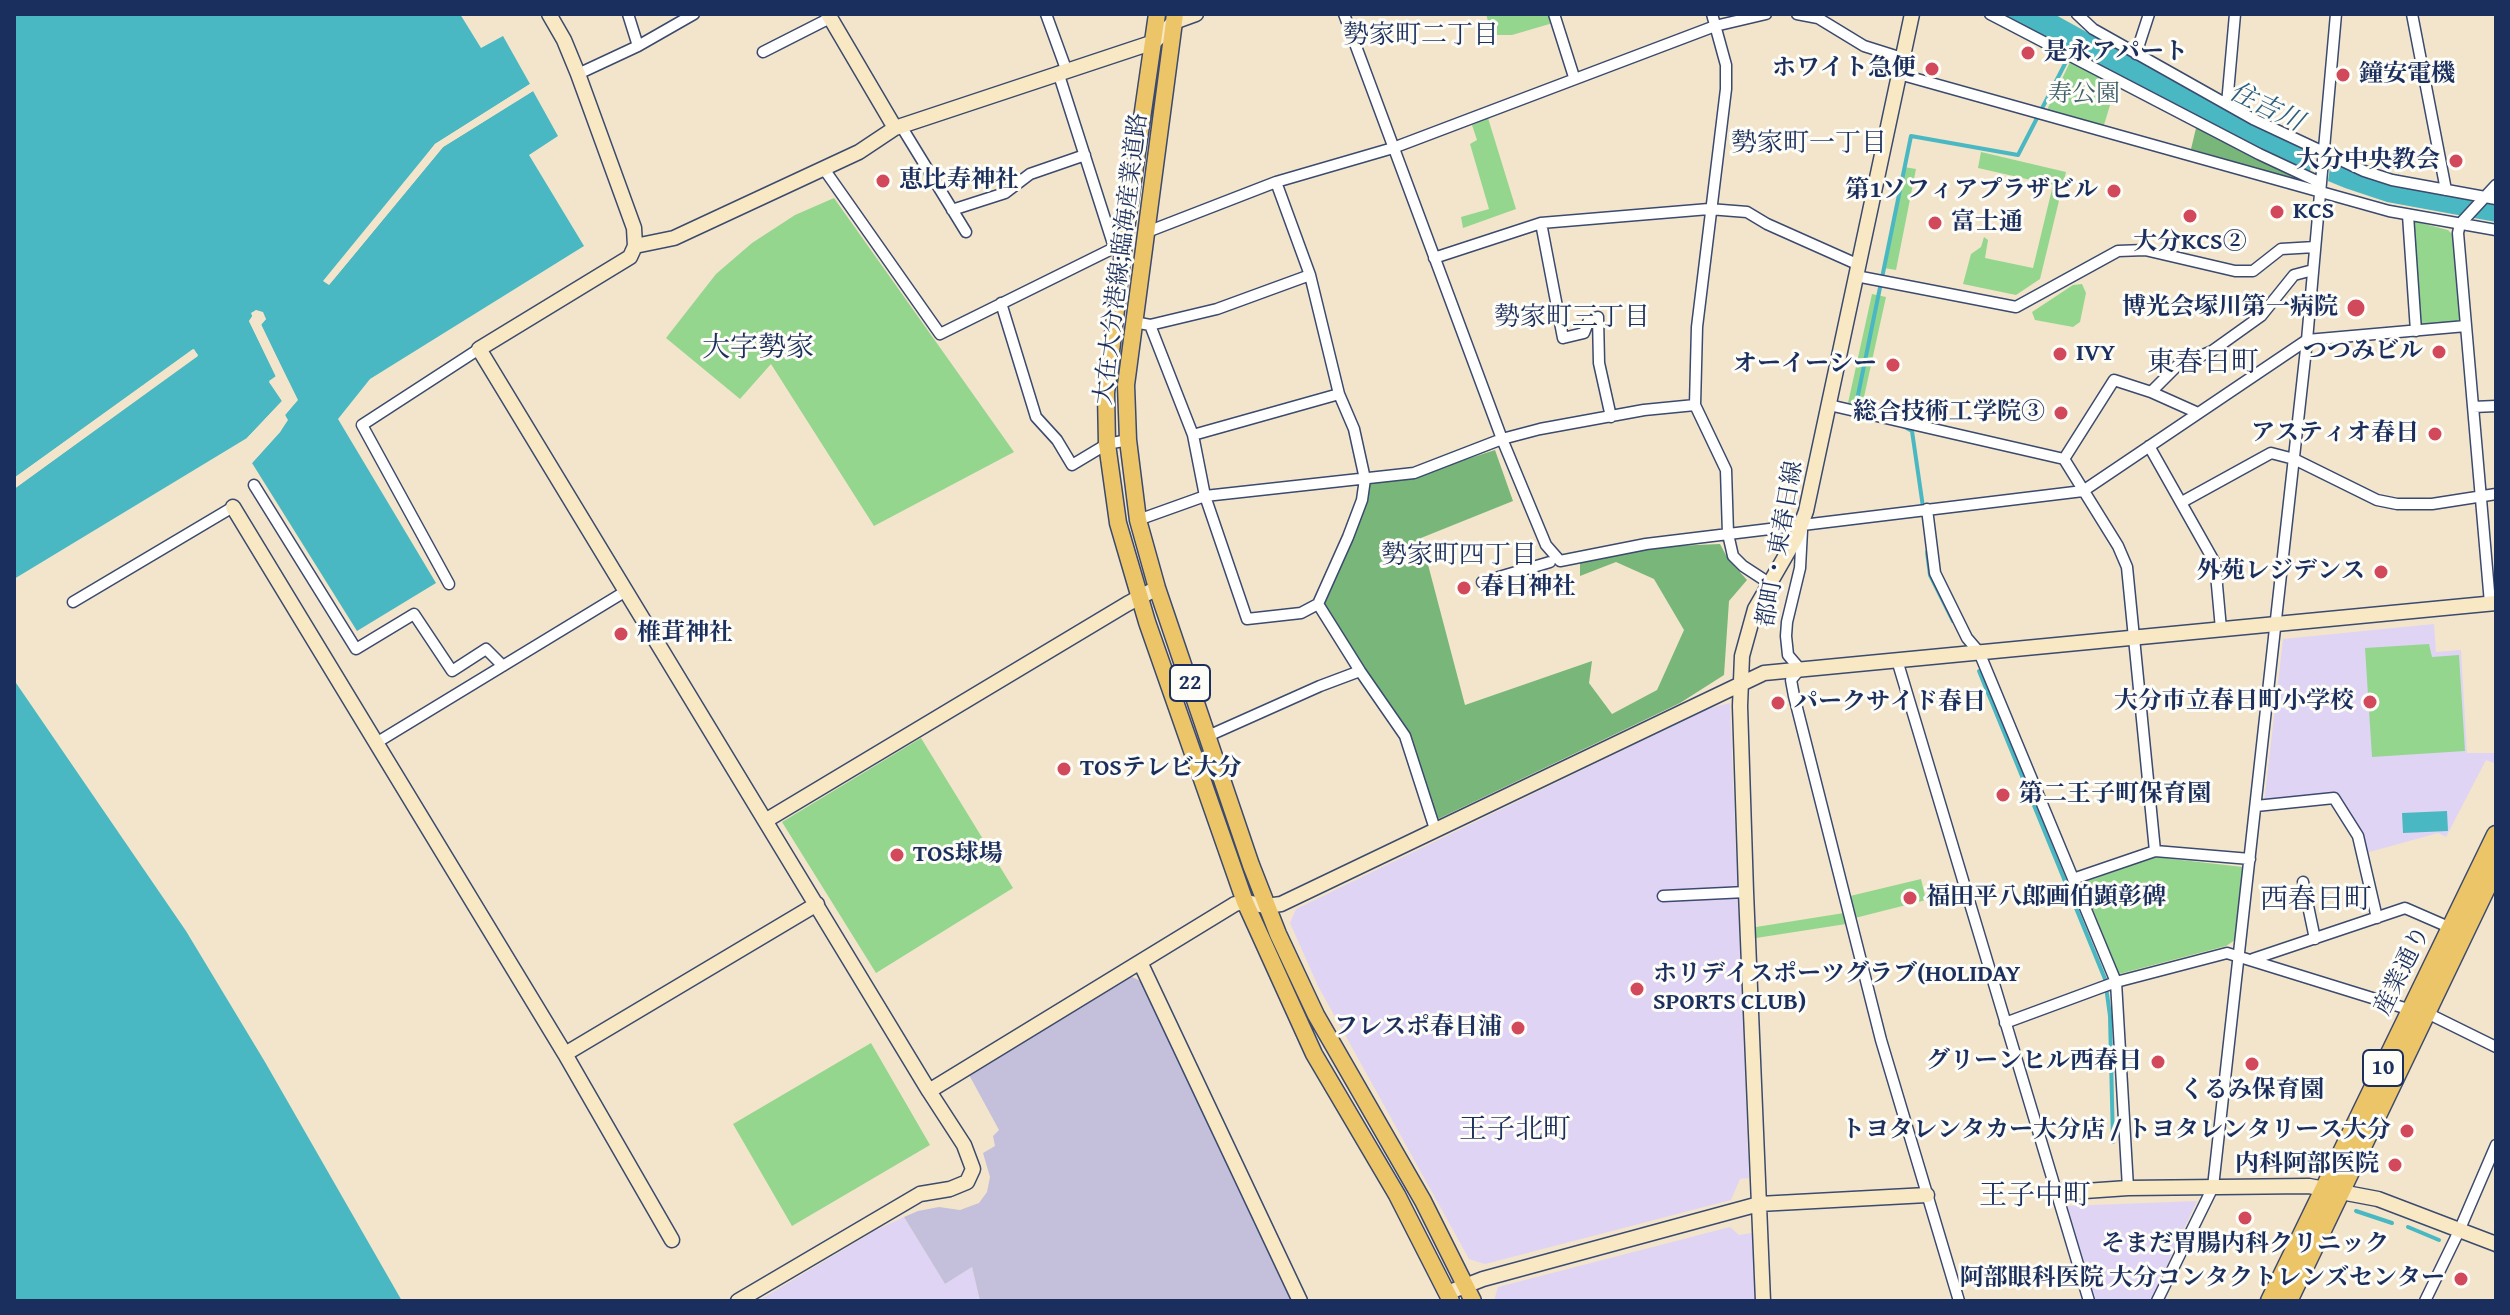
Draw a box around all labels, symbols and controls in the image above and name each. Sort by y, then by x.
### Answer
district label: 勢家町二丁目 [1343,20,1499,52]
place label: 是永アパート [2044,39,2188,67]
marker: 是永アパート [2019,44,2037,62]
place label: ホワイト急便 [1772,55,1916,83]
marker: ホワイト急便 [1923,60,1941,78]
place label: 鐘安電機 [2359,61,2455,89]
marker: 鐘安電機 [2334,66,2352,84]
water label: 住吉川 [2224,77,2308,139]
park label: 寿公園 [2048,81,2120,109]
street label: 大在大分港線;臨海産業道路 [1090,111,1154,407]
district label: 勢家町一丁目 [1731,128,1887,160]
place label: 大分中央教会 [2296,147,2440,175]
marker: 大分中央教会 [2447,152,2465,170]
place label: 恵比寿神社 [899,167,1019,195]
marker: 恵比寿神社 [874,172,892,190]
place label: 第1ソフィアプラザビル [1846,177,2098,205]
marker: 第1ソフィアプラザビル [2105,182,2123,200]
place label: KCS [2293,198,2334,226]
marker: KCS [2268,203,2286,221]
marker: 大分KCS② [2181,207,2199,225]
place label: 富士通 [1951,209,2023,237]
marker: 富士通 [1926,214,1944,232]
place label: 大分KCS② [2133,229,2247,257]
place label: 博光会塚川第一病院 [2122,294,2338,322]
marker: 博光会塚川第一病院 [2345,297,2367,319]
district label: 勢家町三丁目 [1494,302,1650,334]
district label: 大字勢家 [702,332,814,366]
place label: つつみビル [2303,338,2423,366]
place label: IVY [2076,340,2115,368]
marker: つつみビル [2430,343,2448,361]
marker: IVY [2051,345,2069,363]
district label: 東春日町 [2147,347,2259,381]
place label: オーイーシー [1733,351,1877,379]
marker: オーイーシー [1884,356,1902,374]
place label: 総合技術工学院③ [1853,399,2045,427]
marker: 総合技術工学院③ [2052,404,2070,422]
place label: アスティオ春日 [2251,420,2419,448]
marker: アスティオ春日 [2426,425,2444,443]
street label: 都町・東春日線 [1752,459,1810,629]
district label: 勢家町四丁目 [1381,540,1537,572]
place label: 外苑レジデンス [2197,558,2365,586]
marker: 外苑レジデンス [2372,563,2390,581]
place label: 春日神社 [1480,574,1576,602]
marker: 春日神社 [1455,579,1473,597]
place label: 椎茸神社 [637,620,733,648]
marker: 椎茸神社 [612,625,630,643]
road number: 22 [1170,665,1210,701]
place label: 大分市立春日町小学校 [2114,688,2354,716]
place label: パークサイド春日 [1794,689,1986,717]
marker: 大分市立春日町小学校 [2361,693,2379,711]
marker: パークサイド春日 [1769,694,1787,712]
place label: TOSテレビ大分 [1080,755,1242,783]
marker: TOSテレビ大分 [1055,760,1073,778]
place label: 第二王子町保育園 [2019,781,2211,809]
marker: 第二王子町保育園 [1994,786,2012,804]
place label: TOS球場 [913,841,1003,869]
marker: TOS球場 [888,846,906,864]
place label: 福田平八郎画伯顕彰碑 [1926,884,2166,912]
district label: 西春日町 [2260,884,2372,918]
marker: 福田平八郎画伯顕彰碑 [1901,889,1919,907]
street label: 産業通り [2369,922,2437,1020]
place label: ホリデイスポーツグラブ(HOLIDAY SPORTS CLUB) [1653,961,2020,1017]
marker: ホリデイスポーツグラブ(HOLIDAY SPORTS CLUB) [1628,980,1646,998]
place label: フレスポ春日浦 [1334,1014,1502,1042]
marker: フレスポ春日浦 [1509,1019,1527,1037]
place label: グリーンヒル西春日 [1926,1048,2142,1076]
road number: 10 [2363,1050,2403,1086]
marker: グリーンヒル西春日 [2149,1053,2167,1071]
marker: くるみ保育園 [2243,1055,2261,1073]
place label: くるみ保育園 [2180,1077,2324,1105]
district label: 王子北町 [1459,1114,1571,1148]
place label: トヨタレンタカー大分店 / トヨタレンタリース大分 [1841,1117,2391,1145]
marker: トヨタレンタカー大分店 / トヨタレンタリース大分 [2398,1122,2416,1140]
place label: 内科阿部医院 [2235,1151,2379,1179]
marker: 内科阿部医院 [2386,1156,2404,1174]
district label: 王子中町 [1979,1180,2091,1214]
marker: そまだ胃腸内科クリニック [2236,1209,2254,1227]
place label: そまだ胃腸内科クリニック [2101,1231,2389,1259]
place label: 阿部眼科医院 大分コンタクトレンズセンター [1960,1265,2445,1293]
marker: 阿部眼科医院 大分コンタクトレンズセンター [2452,1270,2470,1288]

